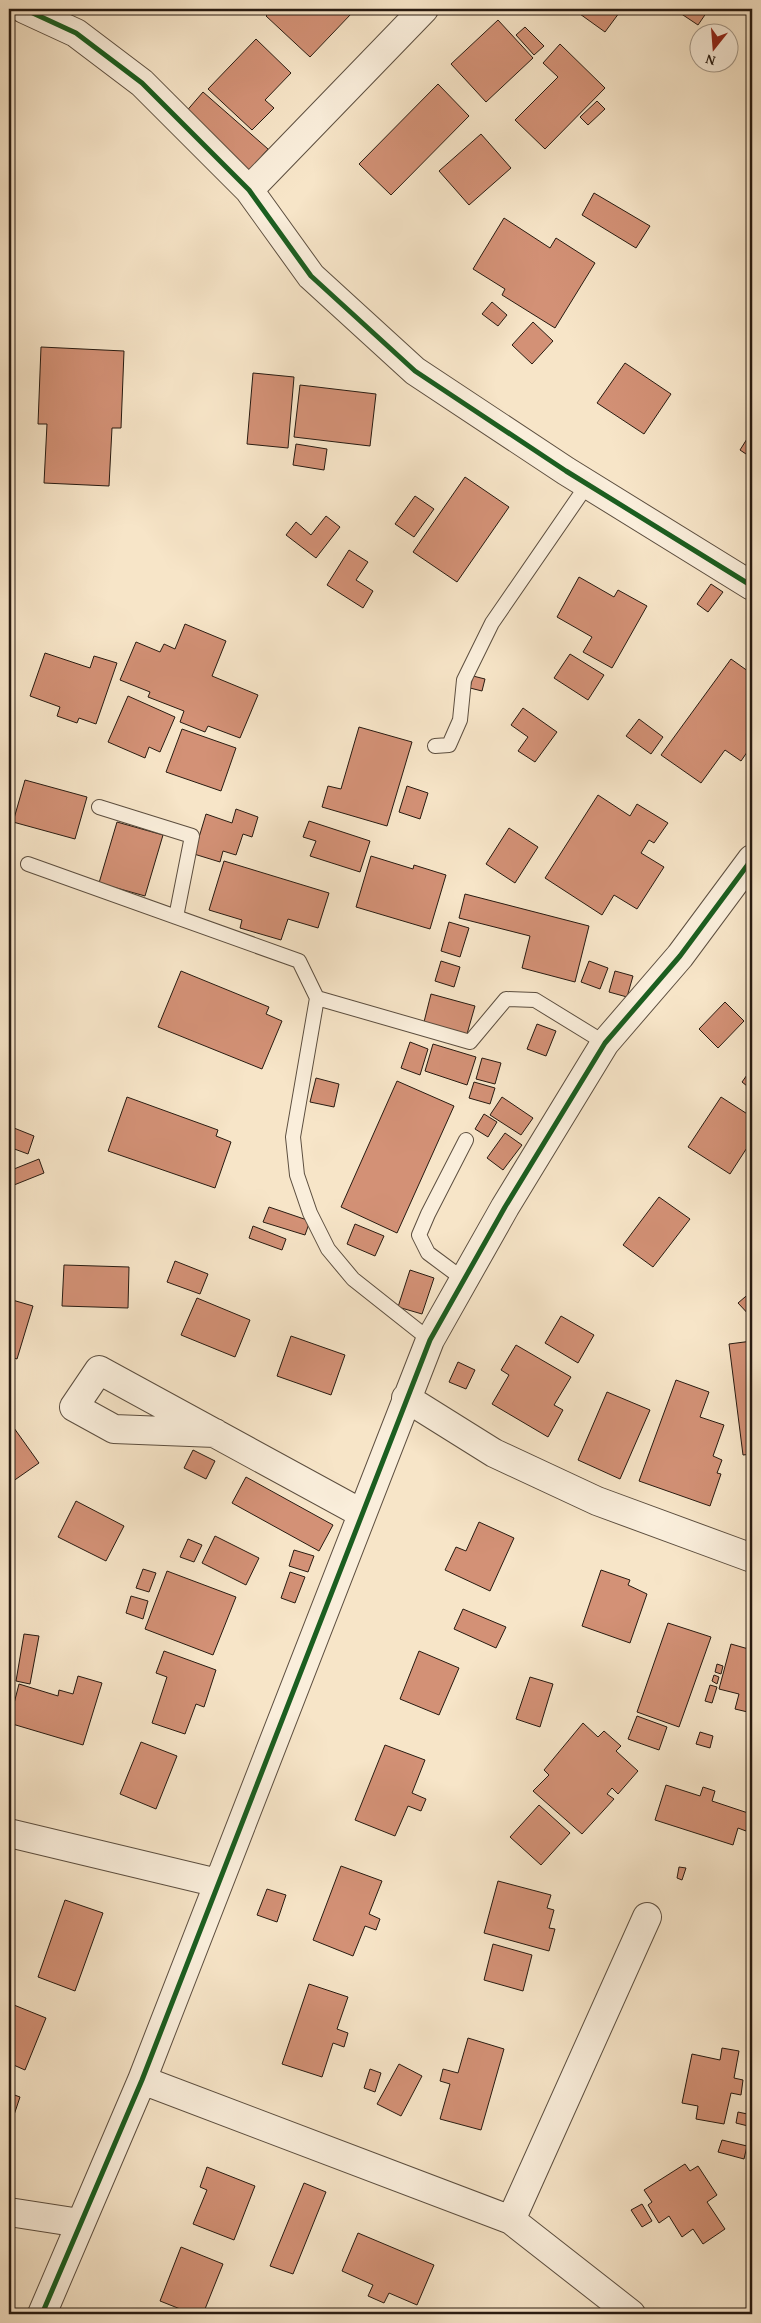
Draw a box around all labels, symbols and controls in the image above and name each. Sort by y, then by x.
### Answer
north arrow [688,22,738,72]
text: N [702,49,718,71]

